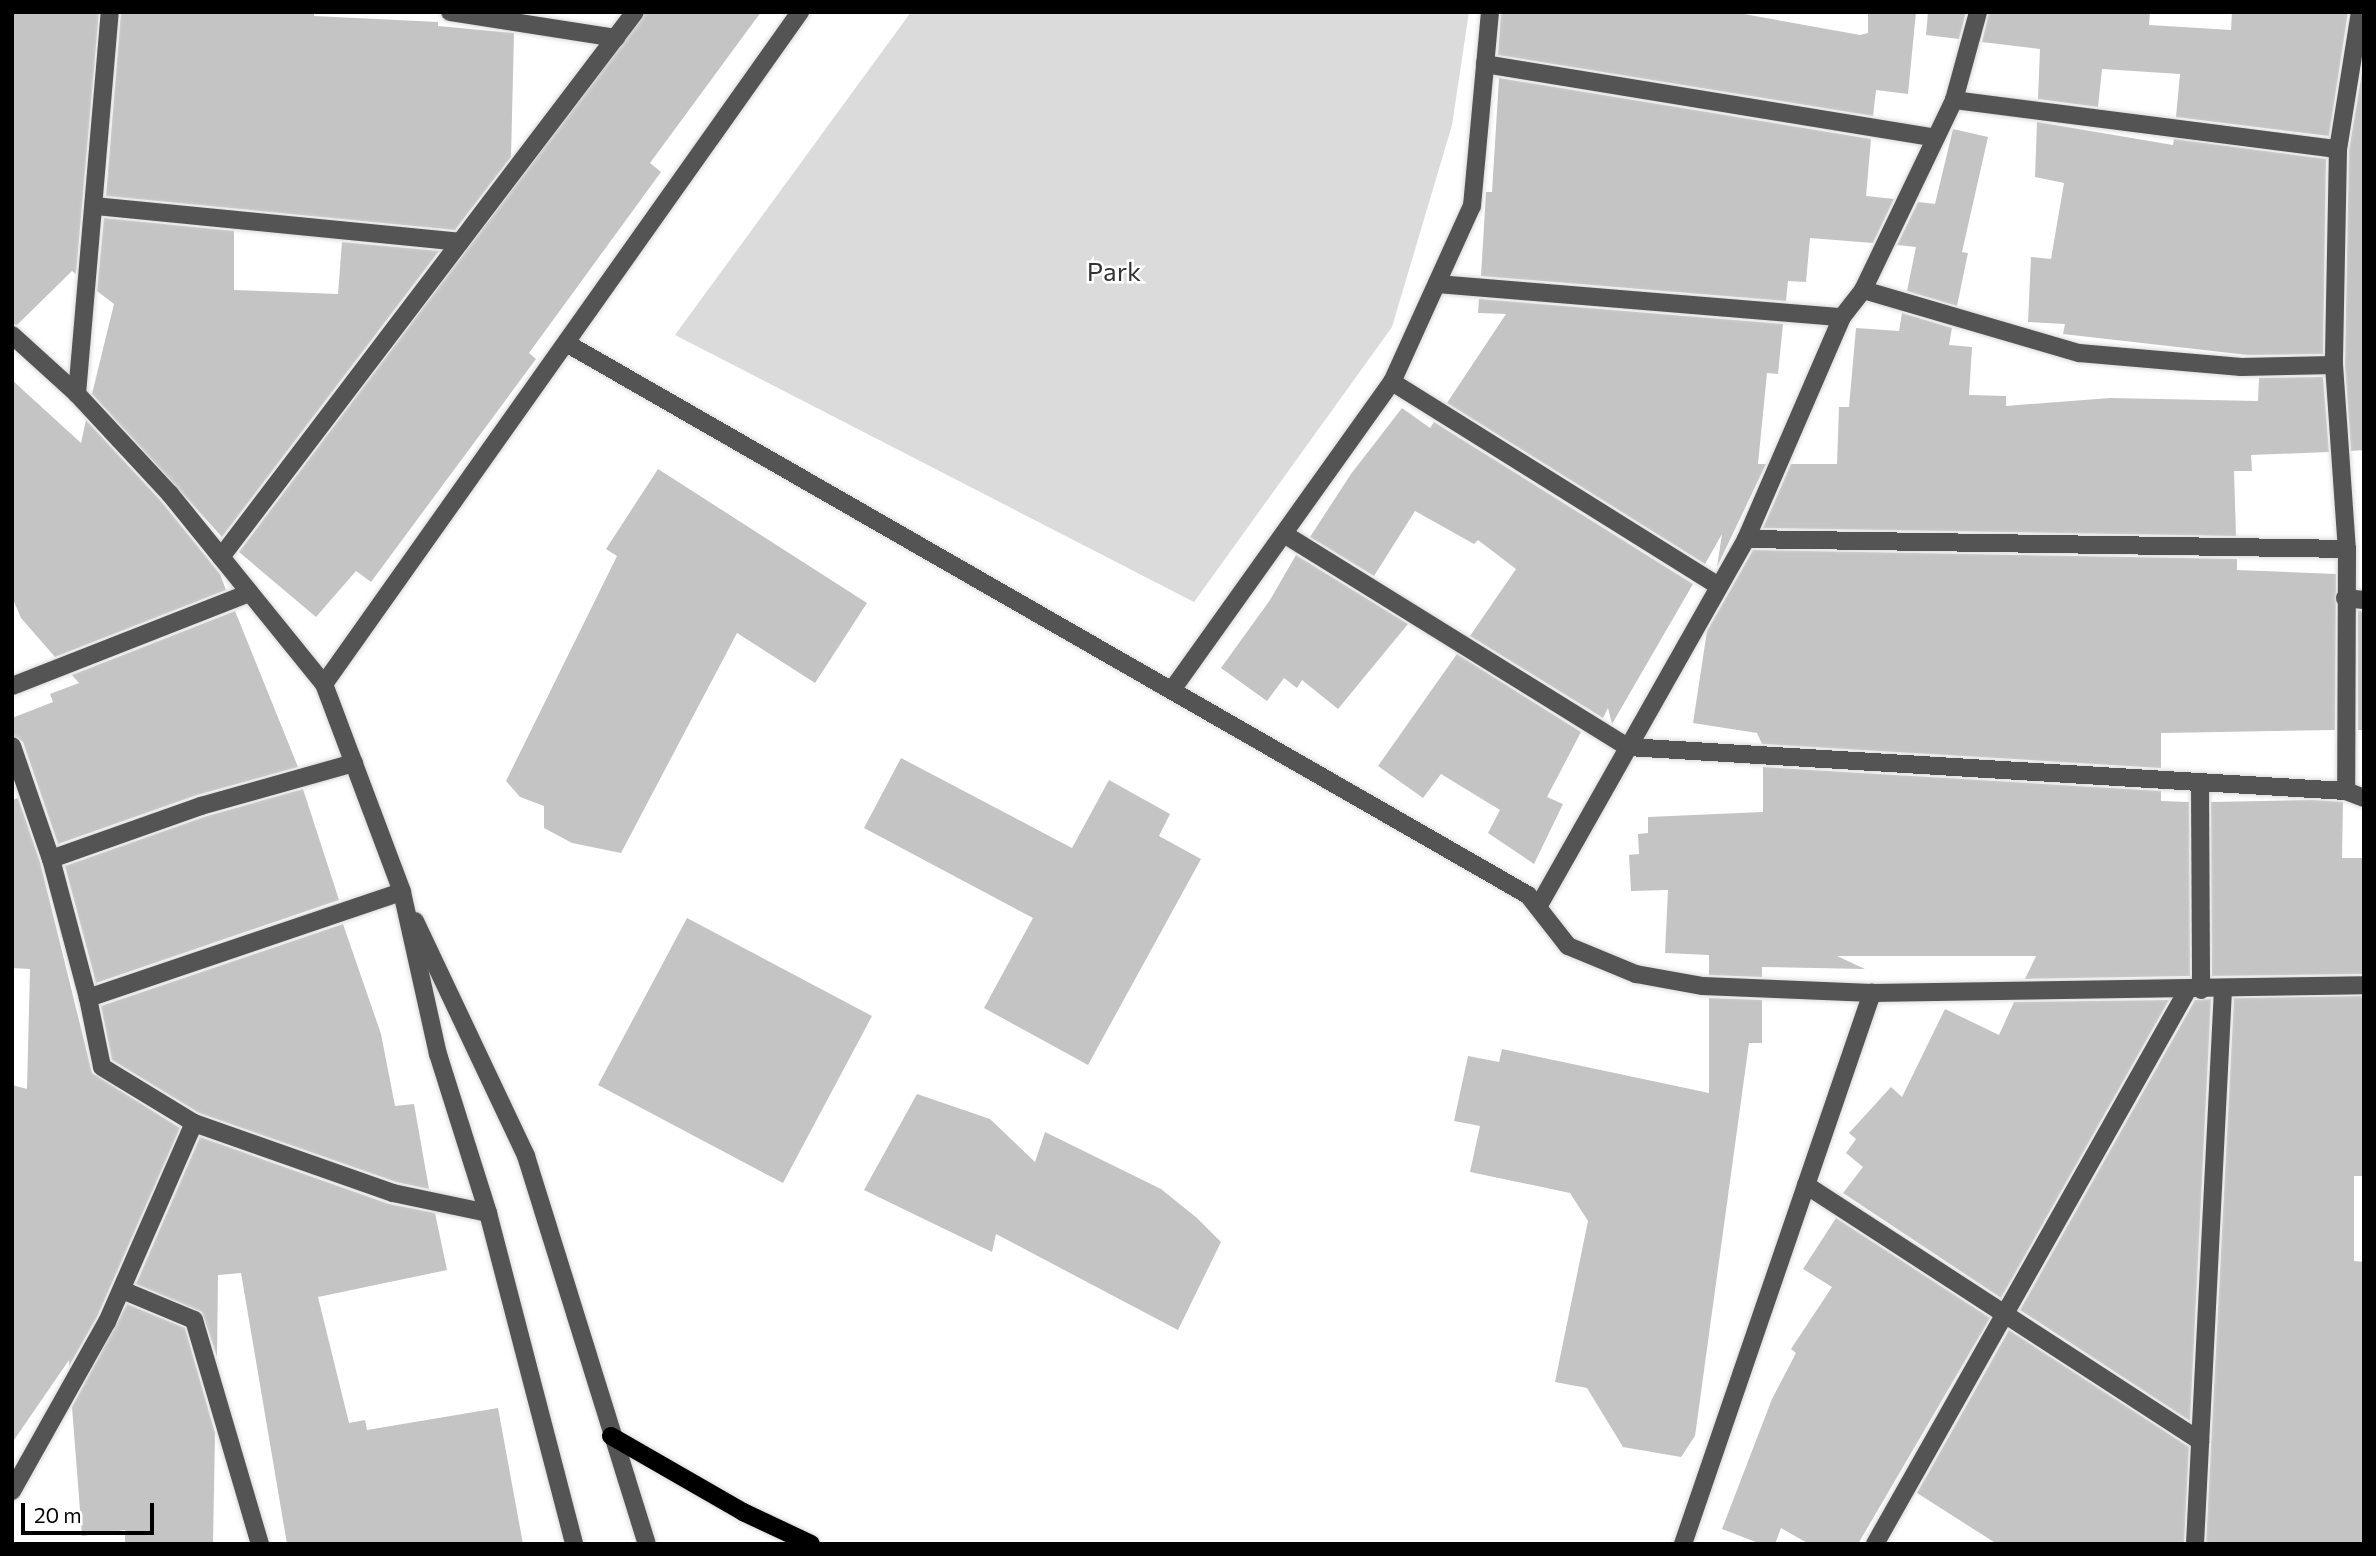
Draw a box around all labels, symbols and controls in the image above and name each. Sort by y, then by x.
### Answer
park label: Park [1087,255,1141,287]
scale bar [24,1490,158,1534]
text: 20 m [34,1502,82,1527]

